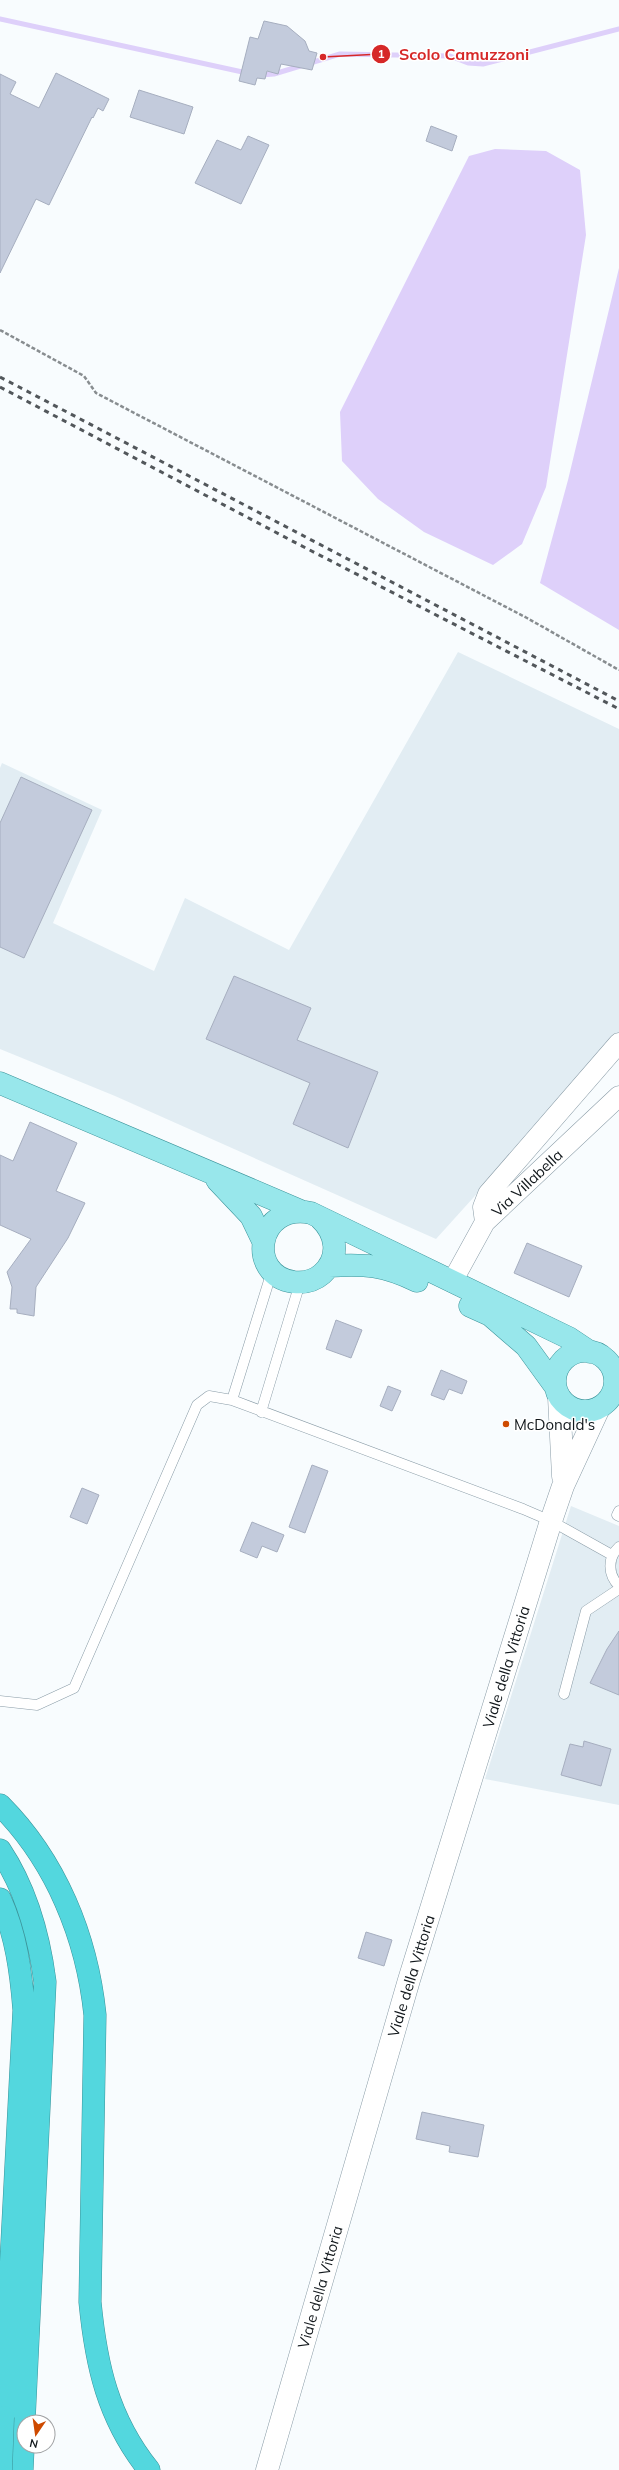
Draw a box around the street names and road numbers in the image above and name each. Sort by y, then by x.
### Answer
street label: Via Villabella [487,1145,567,1221]
street label: Viale della Vittoria [478,1604,534,1730]
street label: Viale della Vittoria [383,1913,439,2039]
street label: Viale della Vittoria [293,2223,347,2351]

